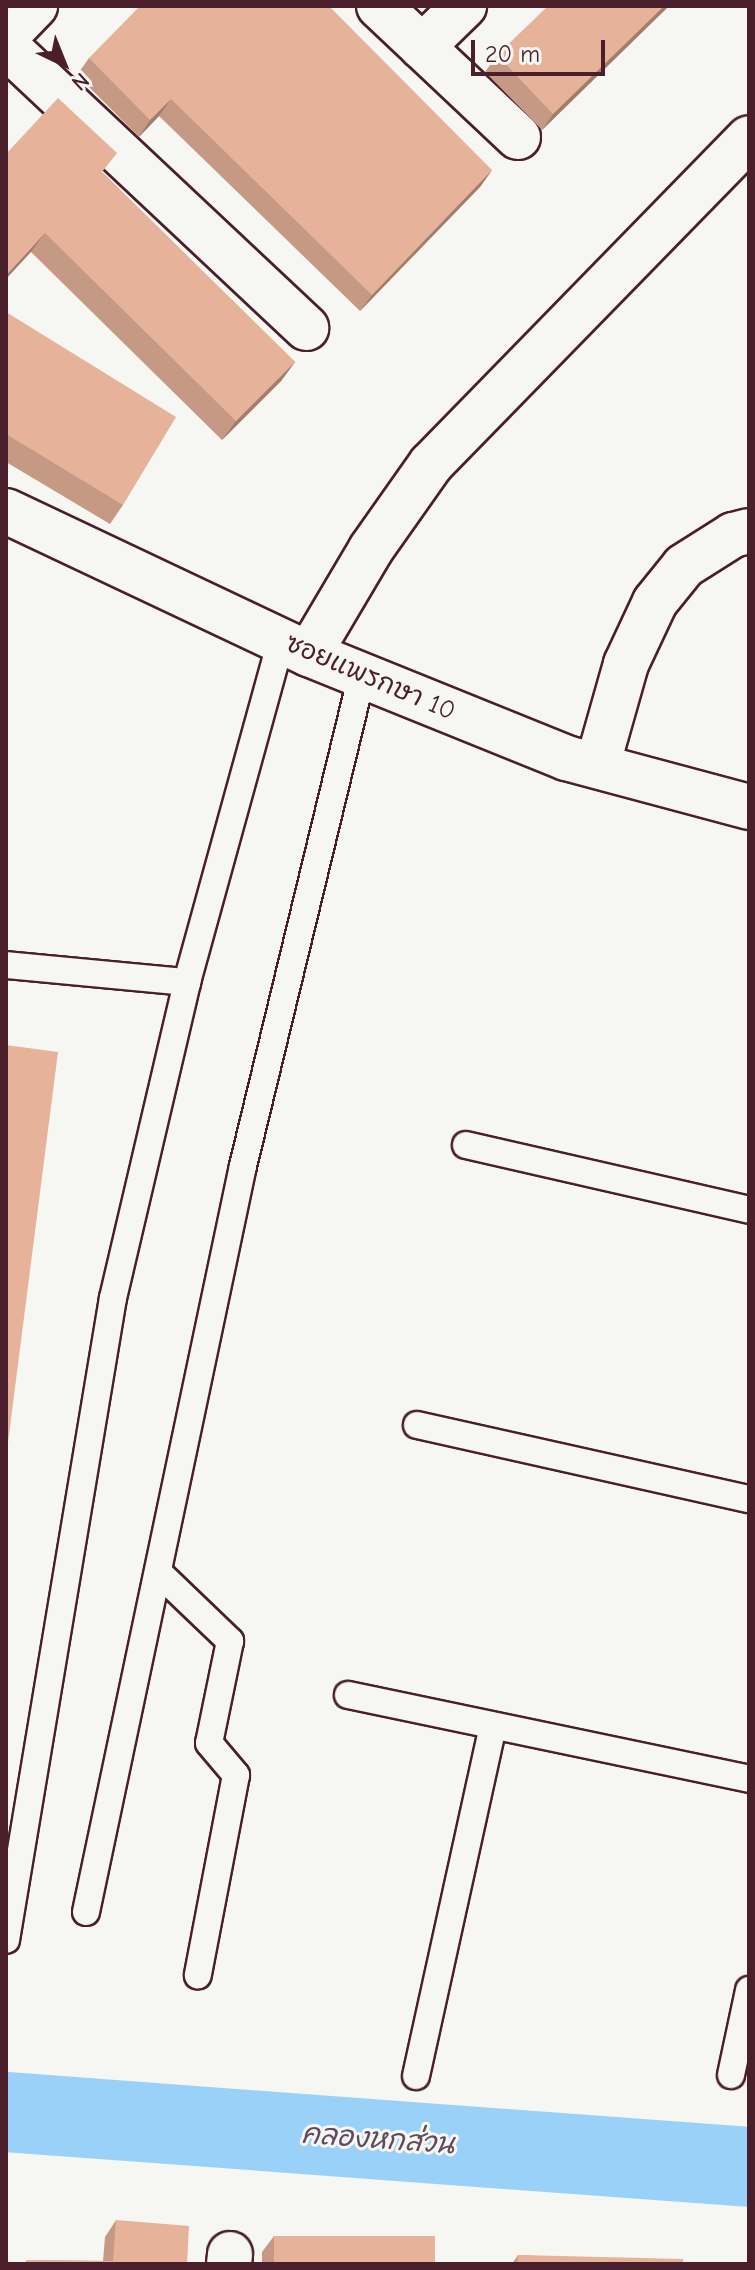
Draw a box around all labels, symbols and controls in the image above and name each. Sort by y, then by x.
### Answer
north arrow [24,24,104,104]
scale bar [475,24,609,74]
text: 20 m [485,40,540,68]
text: N [66,67,94,96]
street label: ซอยแพรกษา 10 [280,628,460,728]
water label: คลองหกส่วน [300,2117,456,2161]

